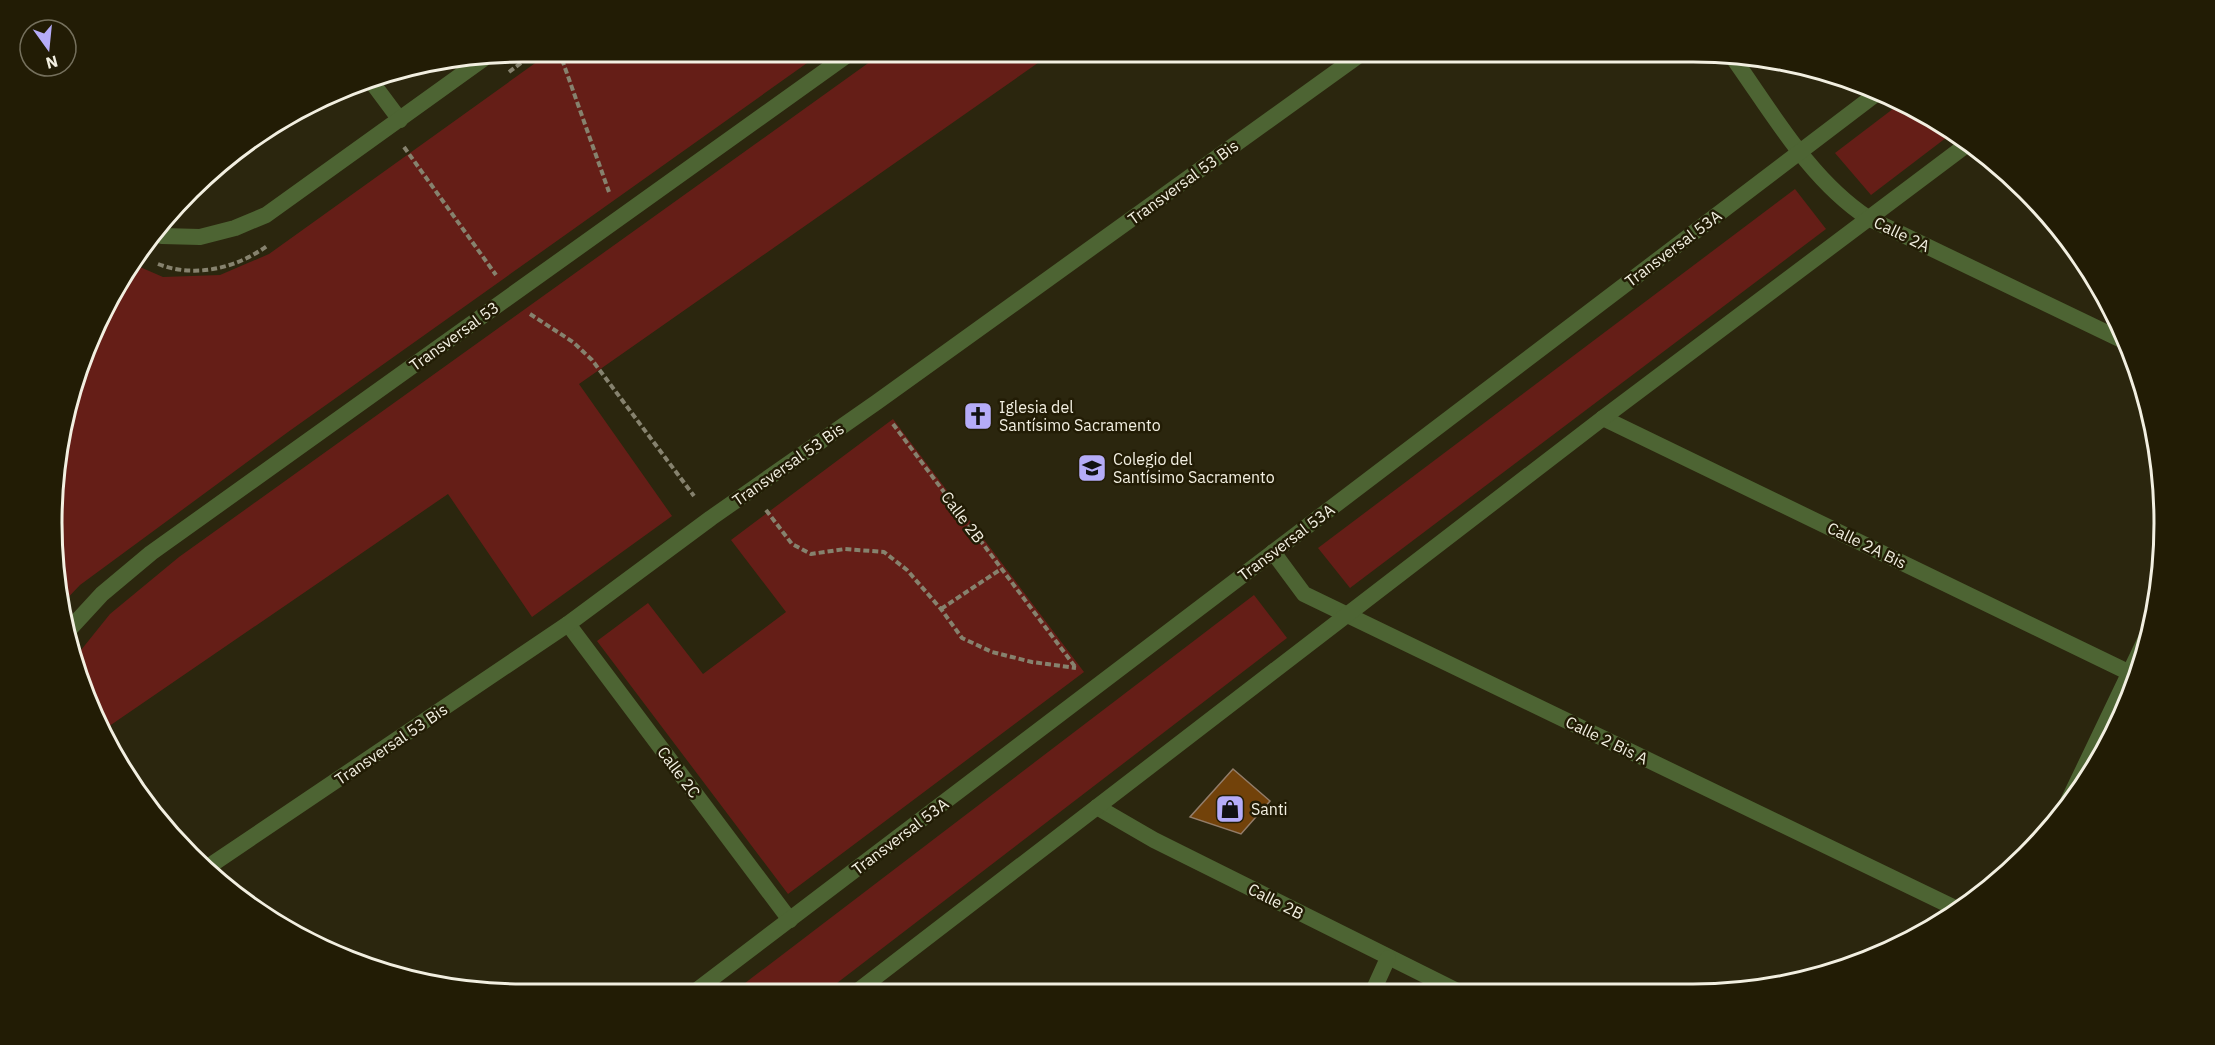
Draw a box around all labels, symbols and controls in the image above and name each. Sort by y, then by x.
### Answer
north arrow [18,18,78,78]
text: N [44,51,60,74]
street label: Transversal 53 Bis [1124,135,1242,229]
street label: Transversal 53A [1621,205,1725,291]
street label: Calle 2A [1871,212,1933,256]
street label: Transversal 53 [405,297,503,375]
place label: Iglesia del Santísimo Sacramento [999,397,1161,435]
church icon: Iglesia del Santísimo Sacramento [962,400,994,432]
street label: Transversal 53 Bis [728,418,848,510]
place label: Colegio del Santísimo Sacramento [1113,449,1275,487]
school or university icon: Colegio del Santísimo Sacramento [1076,452,1108,484]
street label: Calle 2B [937,487,989,547]
street label: Transversal 53A [1234,499,1338,585]
street label: Calle 2A Bis [1824,517,1910,573]
street label: Transversal 53 Bis [331,699,451,789]
street label: Calle 2 Bis A [1562,711,1652,769]
street label: Calle 2C [653,742,705,802]
street label: Transversal 53A [848,793,952,879]
shop icon: Santi [1214,793,1246,825]
place label: Santi [1251,799,1288,819]
street label: Calle 2B [1245,879,1307,923]

